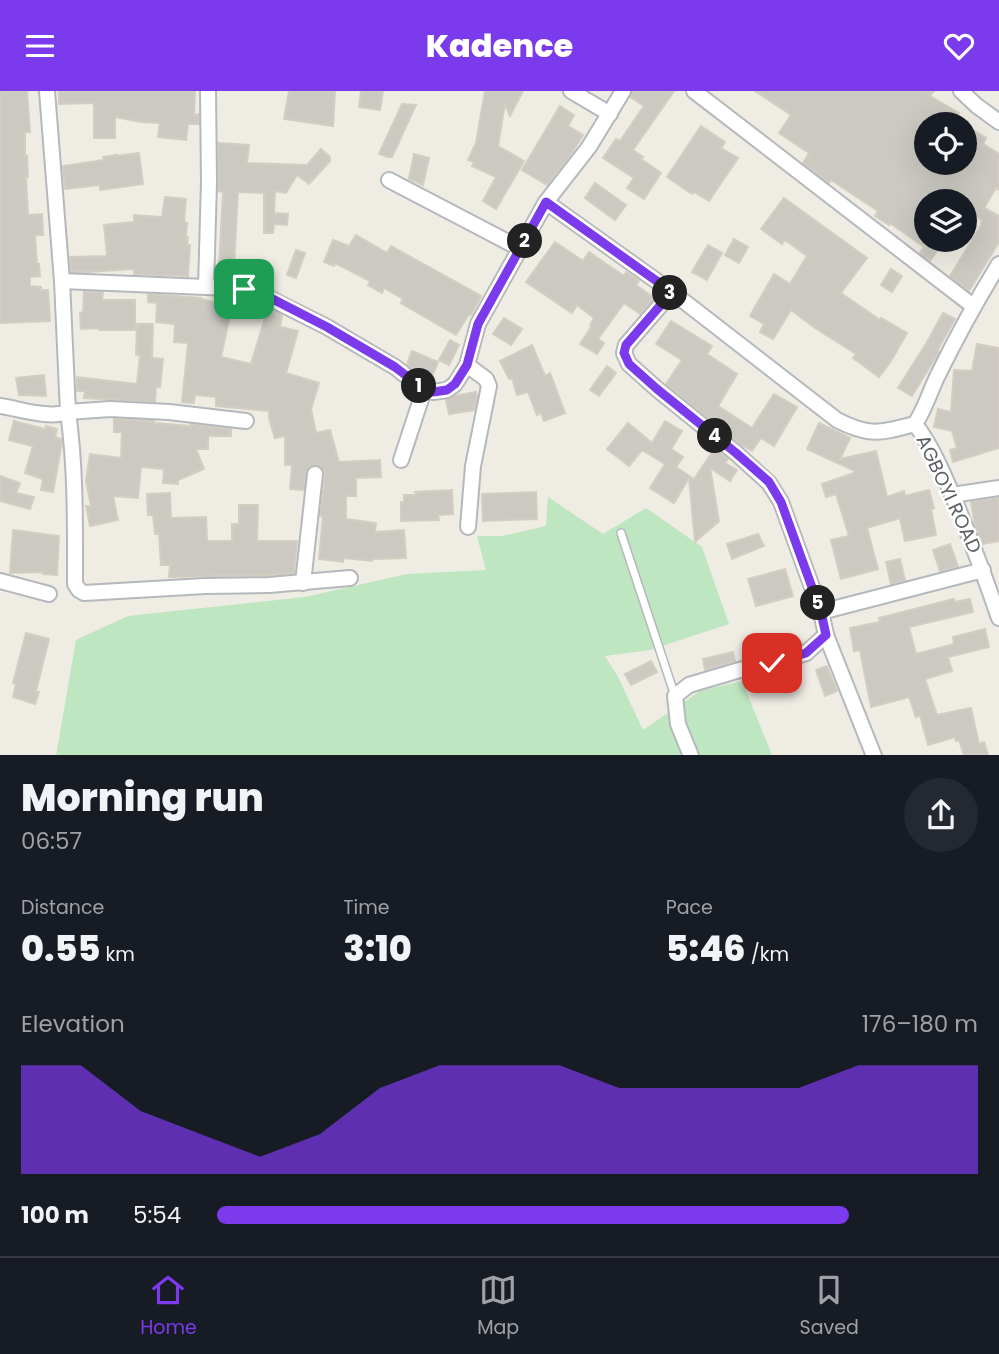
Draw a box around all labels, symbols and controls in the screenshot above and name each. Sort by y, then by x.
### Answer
text: Kadence [426,23,573,68]
icon: menu [21,27,59,65]
icon: heart [940,27,978,65]
map controls [914,112,977,252]
button: locate [914,112,977,175]
button: layers [914,189,977,252]
pin: 2 [508,223,542,259]
text: 2 [519,227,530,254]
pin [214,259,274,319]
icon: arrive [225,270,263,308]
pin: 3 [652,275,688,311]
text: 3 [664,279,675,306]
pin: 1 [402,369,436,403]
text: 1 [415,372,422,399]
pin: 4 [698,419,732,453]
text: 4 [708,422,721,449]
street label: AGBOYI ROAD [910,430,988,558]
pin: 5 [800,585,836,621]
text: 5 [811,589,824,616]
pin [742,633,802,693]
icon: check [753,644,791,682]
text: Morning run [21,771,264,824]
button: share [904,778,978,852]
text: 06:57 [21,825,82,857]
text: Distance [21,894,104,921]
text: Time [343,894,390,921]
text: Pace [666,894,713,921]
text: 0.55 [21,924,100,973]
text: 3:10 [343,924,412,973]
text: 5:46 [666,924,746,973]
text: km [100,941,135,968]
text: /km [746,941,789,968]
text: Elevation [21,1008,125,1040]
text: 176–180 m [862,1008,978,1040]
text: 100 m [21,1199,89,1231]
text: 5:54 [133,1199,181,1231]
tab: Home [140,1271,197,1342]
tab: Map [477,1271,519,1342]
tab: Saved [800,1271,859,1342]

